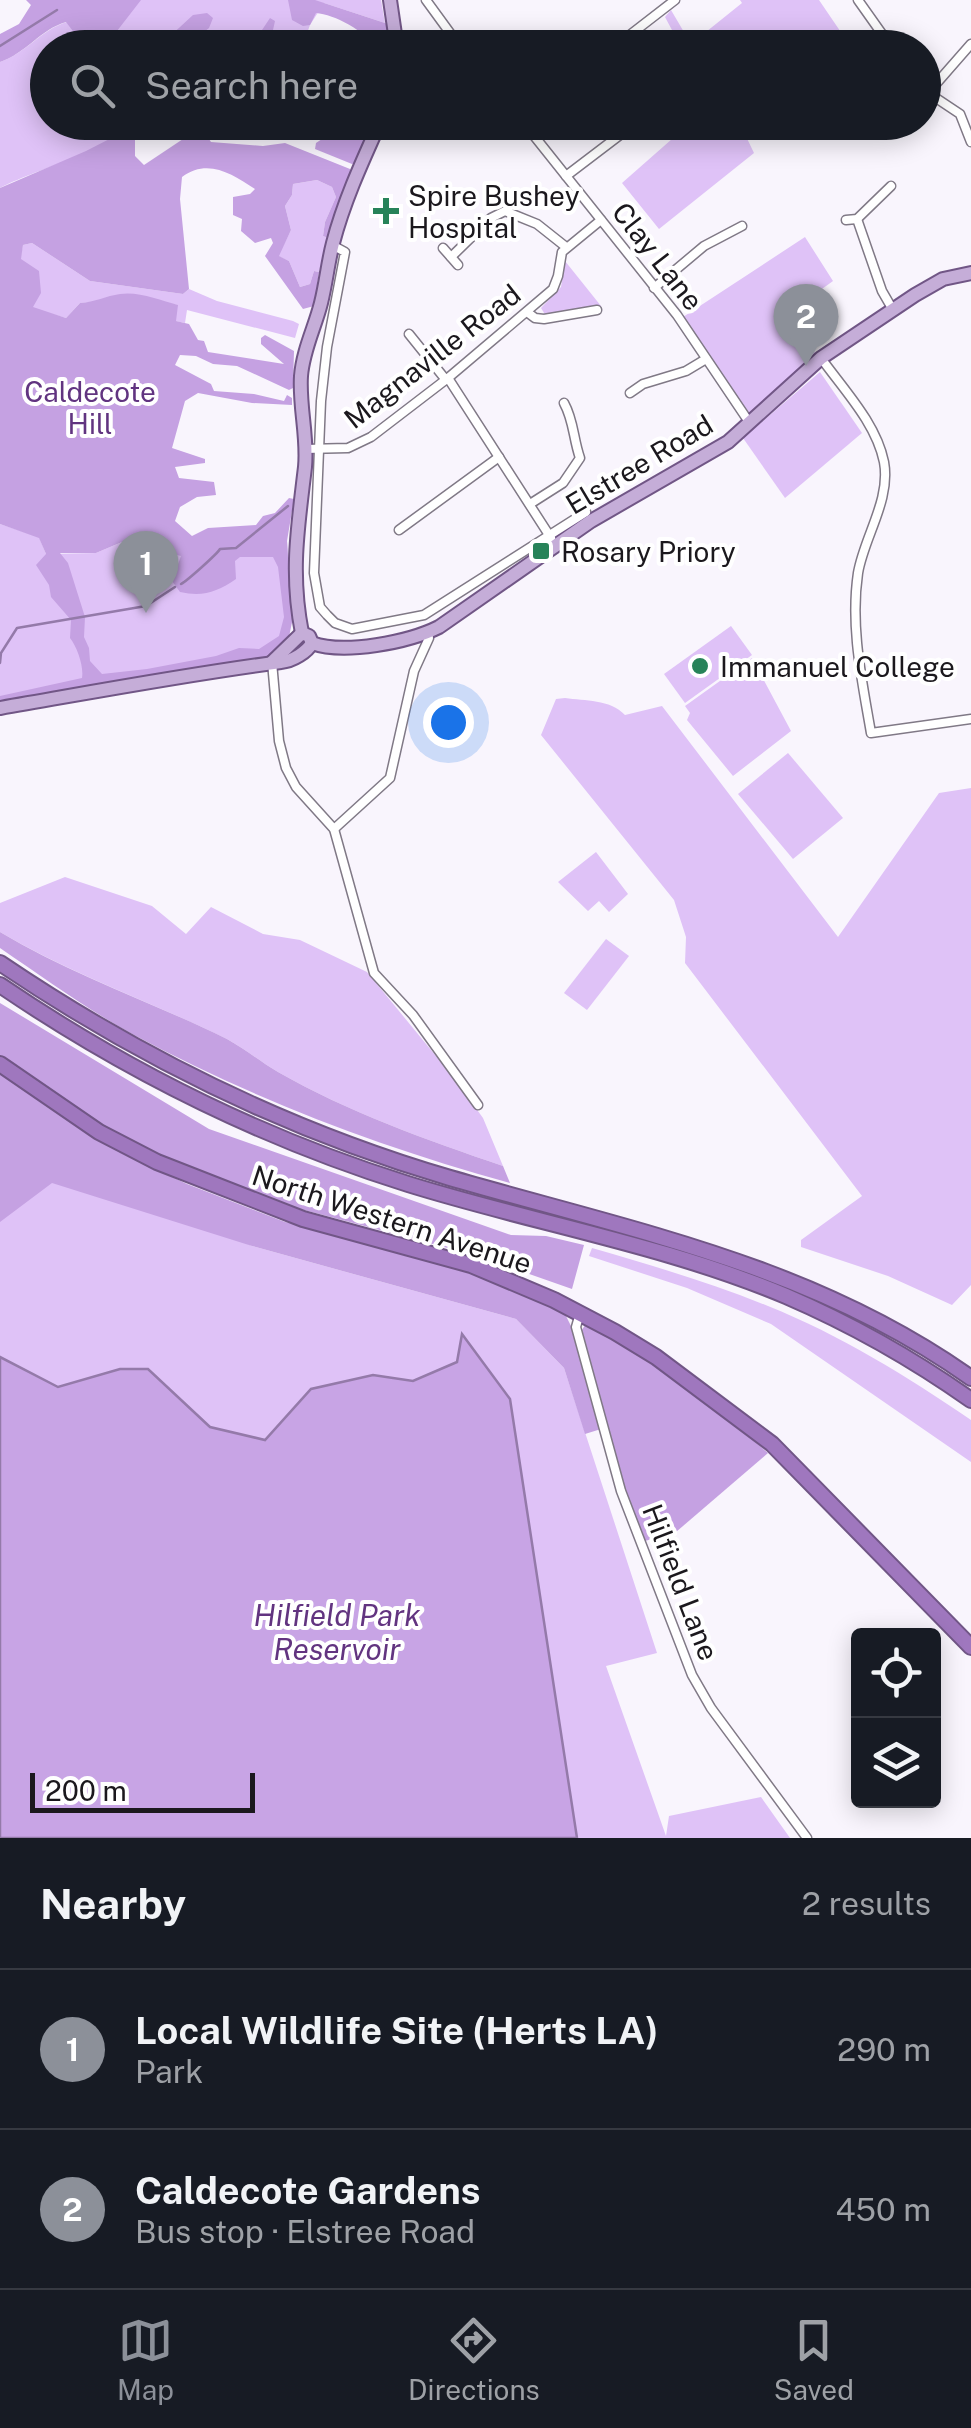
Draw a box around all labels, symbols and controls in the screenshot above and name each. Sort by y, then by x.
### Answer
search box [30,30,941,140]
icon: search [65,58,120,113]
text: Search here [145,63,358,108]
place label: Spire Bushey Hospital [408,179,580,244]
street label: Clay Lane [606,196,710,316]
marker: Spire Bushey Hospital [373,198,399,224]
street label: Magnaville Road [337,277,527,435]
pin: 2 [774,284,838,366]
park label: Caldecote Hill [24,375,156,440]
street label: Elstree Road [560,407,718,521]
pin: 1 [114,530,178,613]
place label: Rosary Priory [561,535,736,568]
marker: Rosary Priory [530,540,552,562]
place label: Immanuel College [720,650,955,683]
marker: Immanuel College [689,655,711,677]
your location [423,697,474,748]
street label: North Western Avenue [248,1158,536,1280]
street label: Hilfield Lane [636,1499,726,1665]
water label: Hilfield Park Reservoir [253,1597,421,1667]
map controls [851,1628,941,1808]
button: locate [851,1628,941,1718]
button: layers [851,1718,941,1808]
scale bar [30,1768,255,1812]
text: 200 m [45,1774,127,1807]
text: Nearby [40,1879,186,1928]
text: 2 results [802,1885,931,1922]
text: Local Wildlife Site (Herts LA) [135,2008,659,2053]
text: 1 [66,2031,79,2068]
text: 290 m [837,2031,931,2068]
text: Park [135,2053,203,2090]
text: Caldecote Gardens [135,2168,481,2213]
text: 2 [62,2191,83,2228]
text: 450 m [836,2191,931,2228]
text: Bus stop · Elstree Road [135,2213,475,2250]
tab: Map [117,2313,174,2406]
tab: Directions [408,2313,540,2406]
tab: Saved [774,2313,854,2406]

